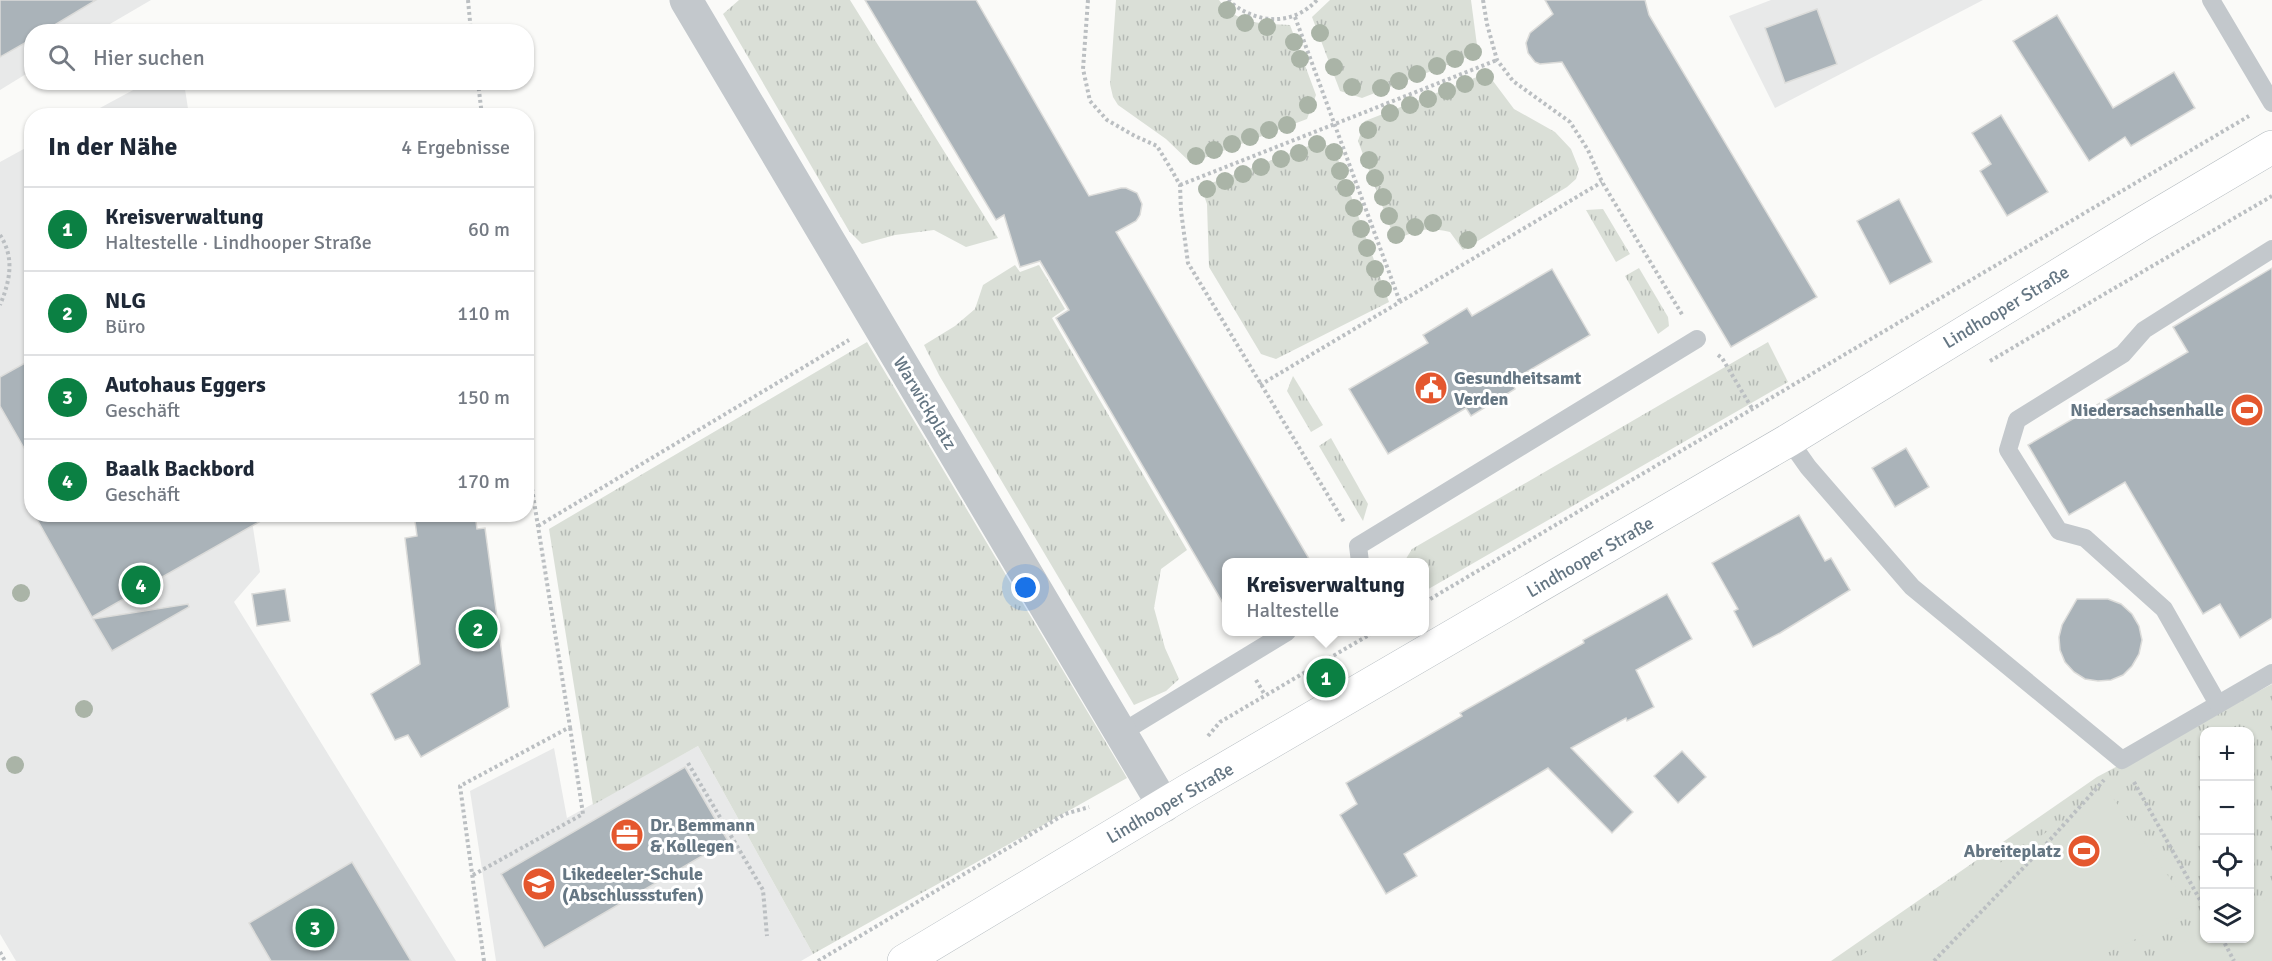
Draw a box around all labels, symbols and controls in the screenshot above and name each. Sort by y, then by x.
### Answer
search box [24,24,534,90]
icon: search [45,41,78,74]
text: Hier suchen [93,44,205,71]
text: In der Nähe [48,131,178,163]
text: 4 Ergebnisse [401,135,510,160]
text: Kreisverwaltung [105,203,263,230]
text: 1 [62,217,73,242]
text: 60 m [468,217,510,242]
text: Haltestelle · Lindhooper Straße [105,230,372,255]
street label: Lindhooper Straße [1939,261,2073,353]
text: NLG [105,287,146,314]
text: 2 [62,301,73,326]
text: 110 m [457,301,510,326]
text: Büro [105,314,145,339]
street label: Warwickplatz [889,352,961,454]
place label: Gesundheitsamt Verden [1454,367,1582,410]
public building icon: Gesundheitsamt Verden [1413,370,1449,406]
text: Autohaus Eggers [105,371,266,398]
text: 3 [62,385,73,410]
text: 150 m [457,385,510,410]
sports icon: Niedersachsenhalle [2229,392,2265,428]
text: Geschäft [105,398,180,423]
place label: Niedersachsenhalle [2070,399,2224,421]
text: Baalk Backbord [105,455,255,482]
text: 4 [62,469,73,494]
text: 170 m [457,469,510,494]
text: Geschäft [105,482,180,507]
street label: Lindhooper Straße [1523,512,1657,602]
popup [1222,558,1429,636]
pin: 4 [122,562,160,608]
text: Kreisverwaltung [1246,571,1405,598]
your location [1011,573,1040,602]
text: Haltestelle [1246,598,1339,623]
pin: 2 [458,606,498,652]
pin: 1 [1306,656,1346,700]
map controls [2200,727,2254,943]
button: + [2200,727,2254,781]
street label: Lindhooper Straße [1103,758,1237,848]
button: − [2200,781,2254,835]
place label: Dr. Bemmann & Kollegen [650,814,755,857]
office icon: Dr. Bemmann & Kollegen [609,817,645,853]
sports icon: Abreiteplatz [2066,833,2102,869]
button: locate [2200,835,2254,889]
place label: Abreiteplatz [1964,840,2061,862]
place label: Likedeeler-Schule (Abschlussstufen) [562,863,704,906]
school or university icon: Likedeeler-Schule (Abschlussstufen) [521,866,557,902]
button: layers [2200,889,2254,943]
pin: 3 [296,906,334,950]

